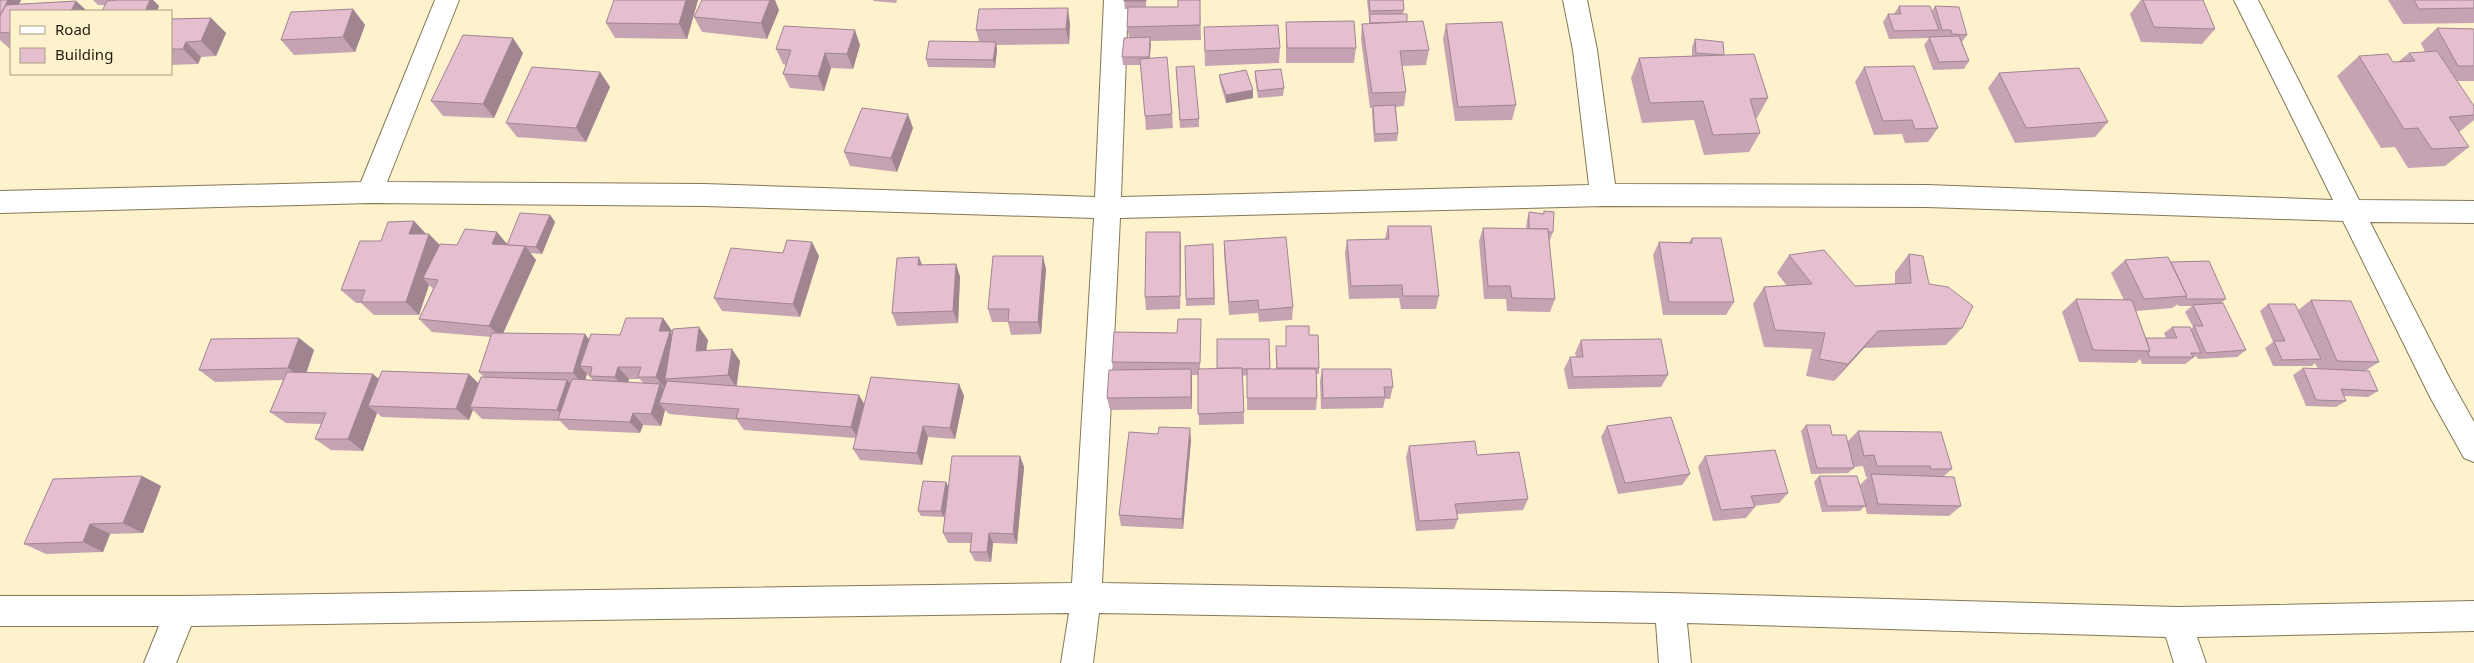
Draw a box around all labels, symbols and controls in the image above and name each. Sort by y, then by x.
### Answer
legend [10,10,172,75]
text: Road [55,19,91,39]
text: Building [55,44,113,64]

